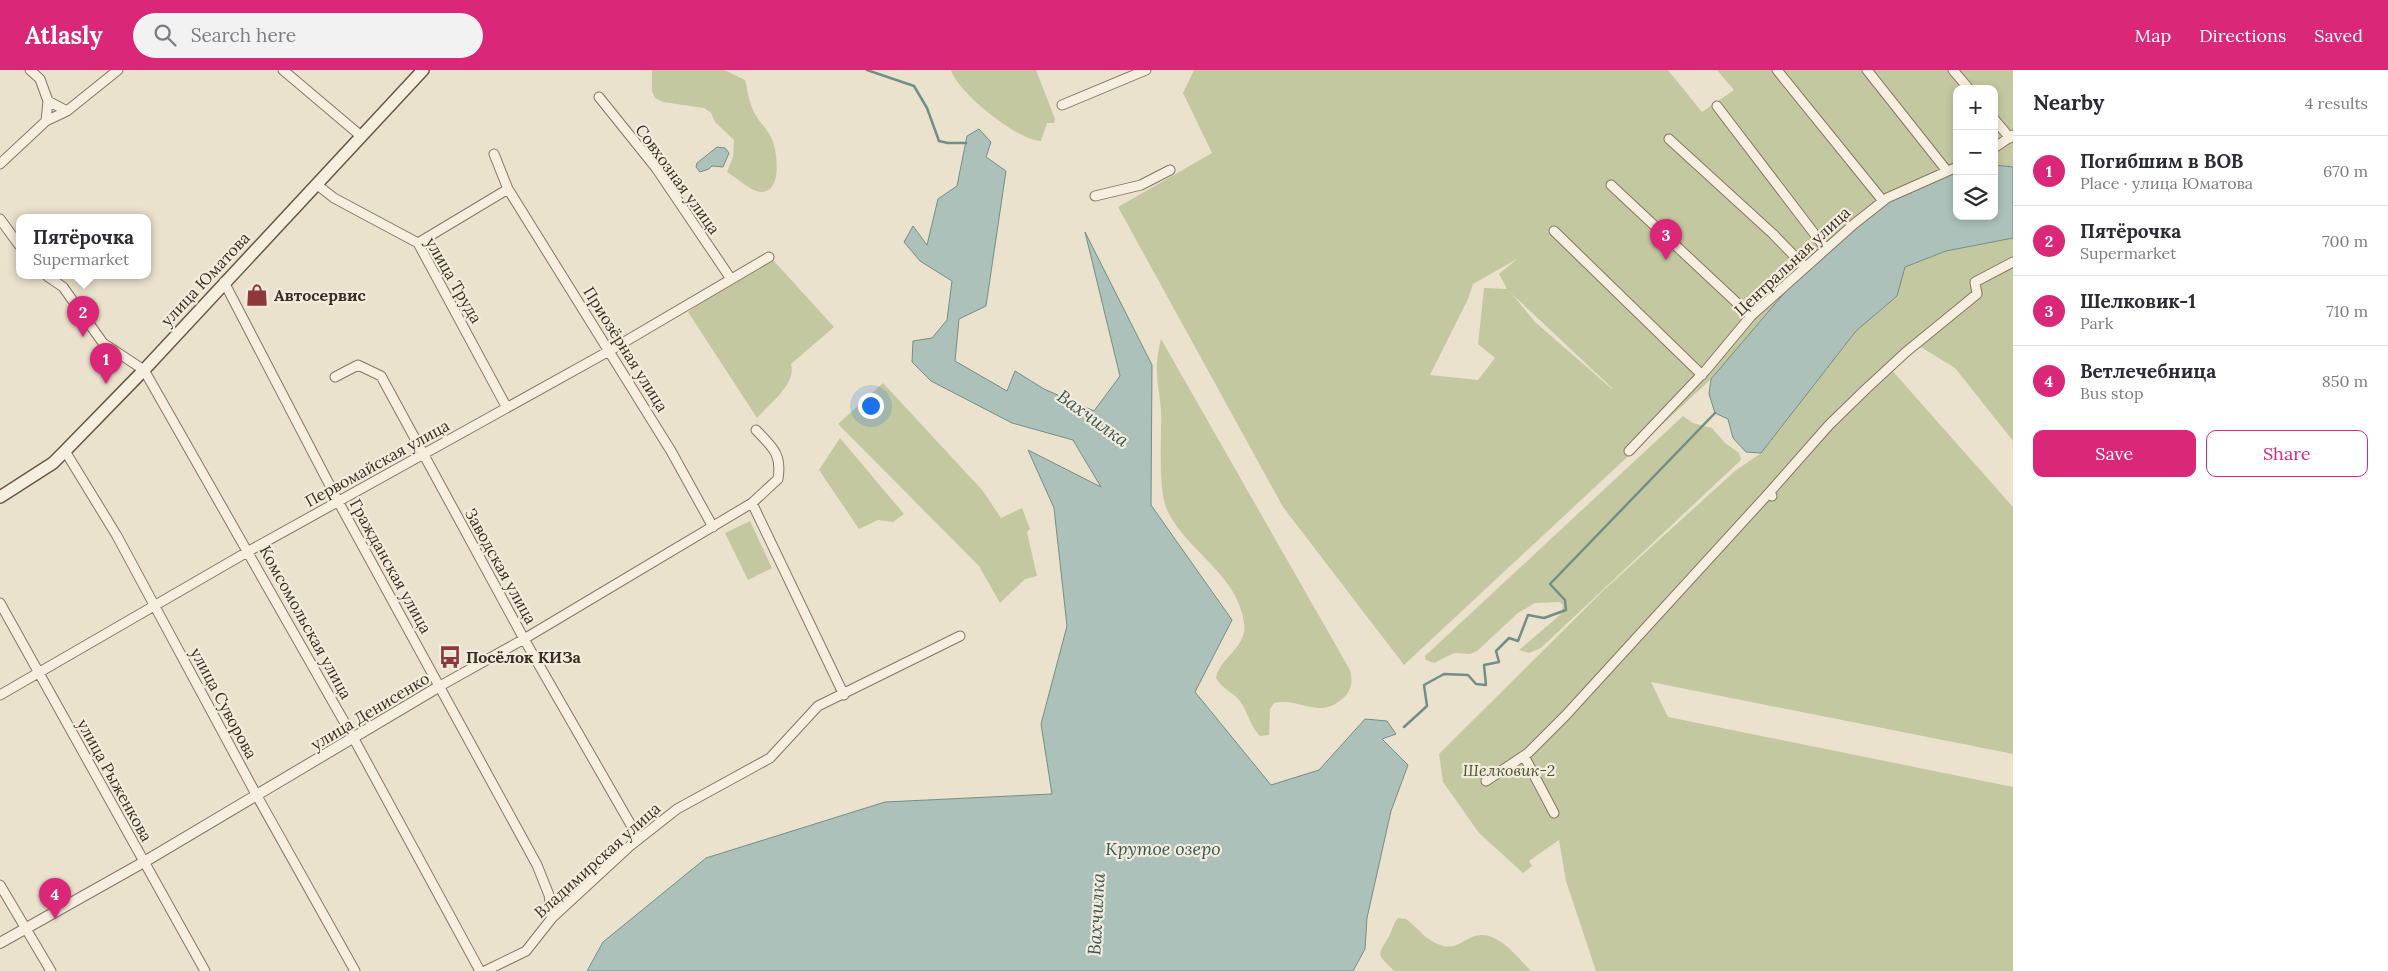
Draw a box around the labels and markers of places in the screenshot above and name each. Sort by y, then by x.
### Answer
pin: 3 [1650,219,1682,260]
shop icon: Автосервис [244,282,270,308]
place label: Автосервис [274,285,367,305]
pin: 2 [67,296,99,337]
pin: 1 [90,343,122,384]
bus stop icon: Посёлок КИЗа [437,644,463,670]
place label: Посёлок КИЗа [466,647,582,667]
pin: 4 [39,878,71,919]

